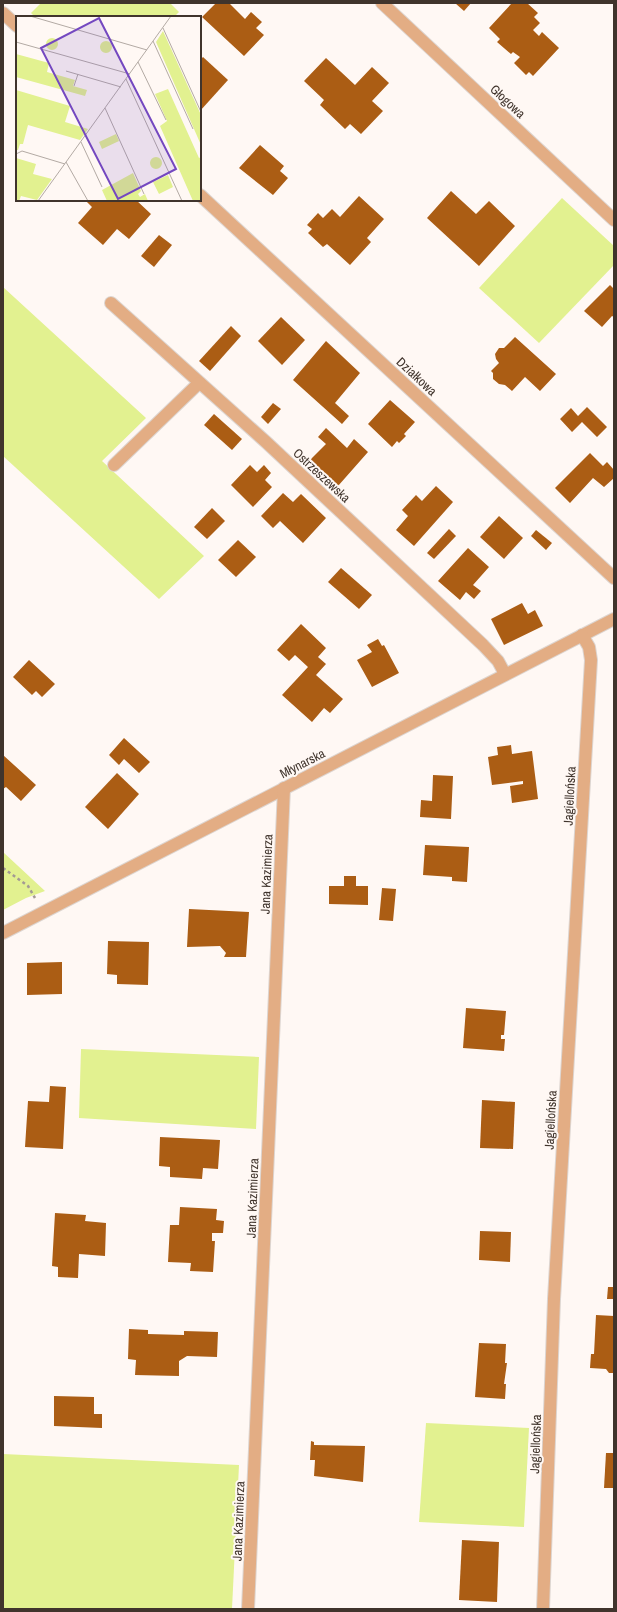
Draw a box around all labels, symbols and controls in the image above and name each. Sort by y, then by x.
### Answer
inset map [16,16,201,201]
street label: Głogowa [486,81,529,122]
street label: Działkowa [393,353,440,399]
street label: Ostrzeszewska [289,445,354,506]
street label: Młynarska [277,745,328,782]
street label: Jagiellońska [559,766,580,826]
street label: Jana Kazimierza [257,834,276,914]
street label: Jagiellońska [540,1090,561,1150]
street label: Jana Kazimierza [243,1158,262,1238]
street label: Jagiellońska [526,1414,545,1474]
street label: Jana Kazimierza [229,1481,248,1561]

